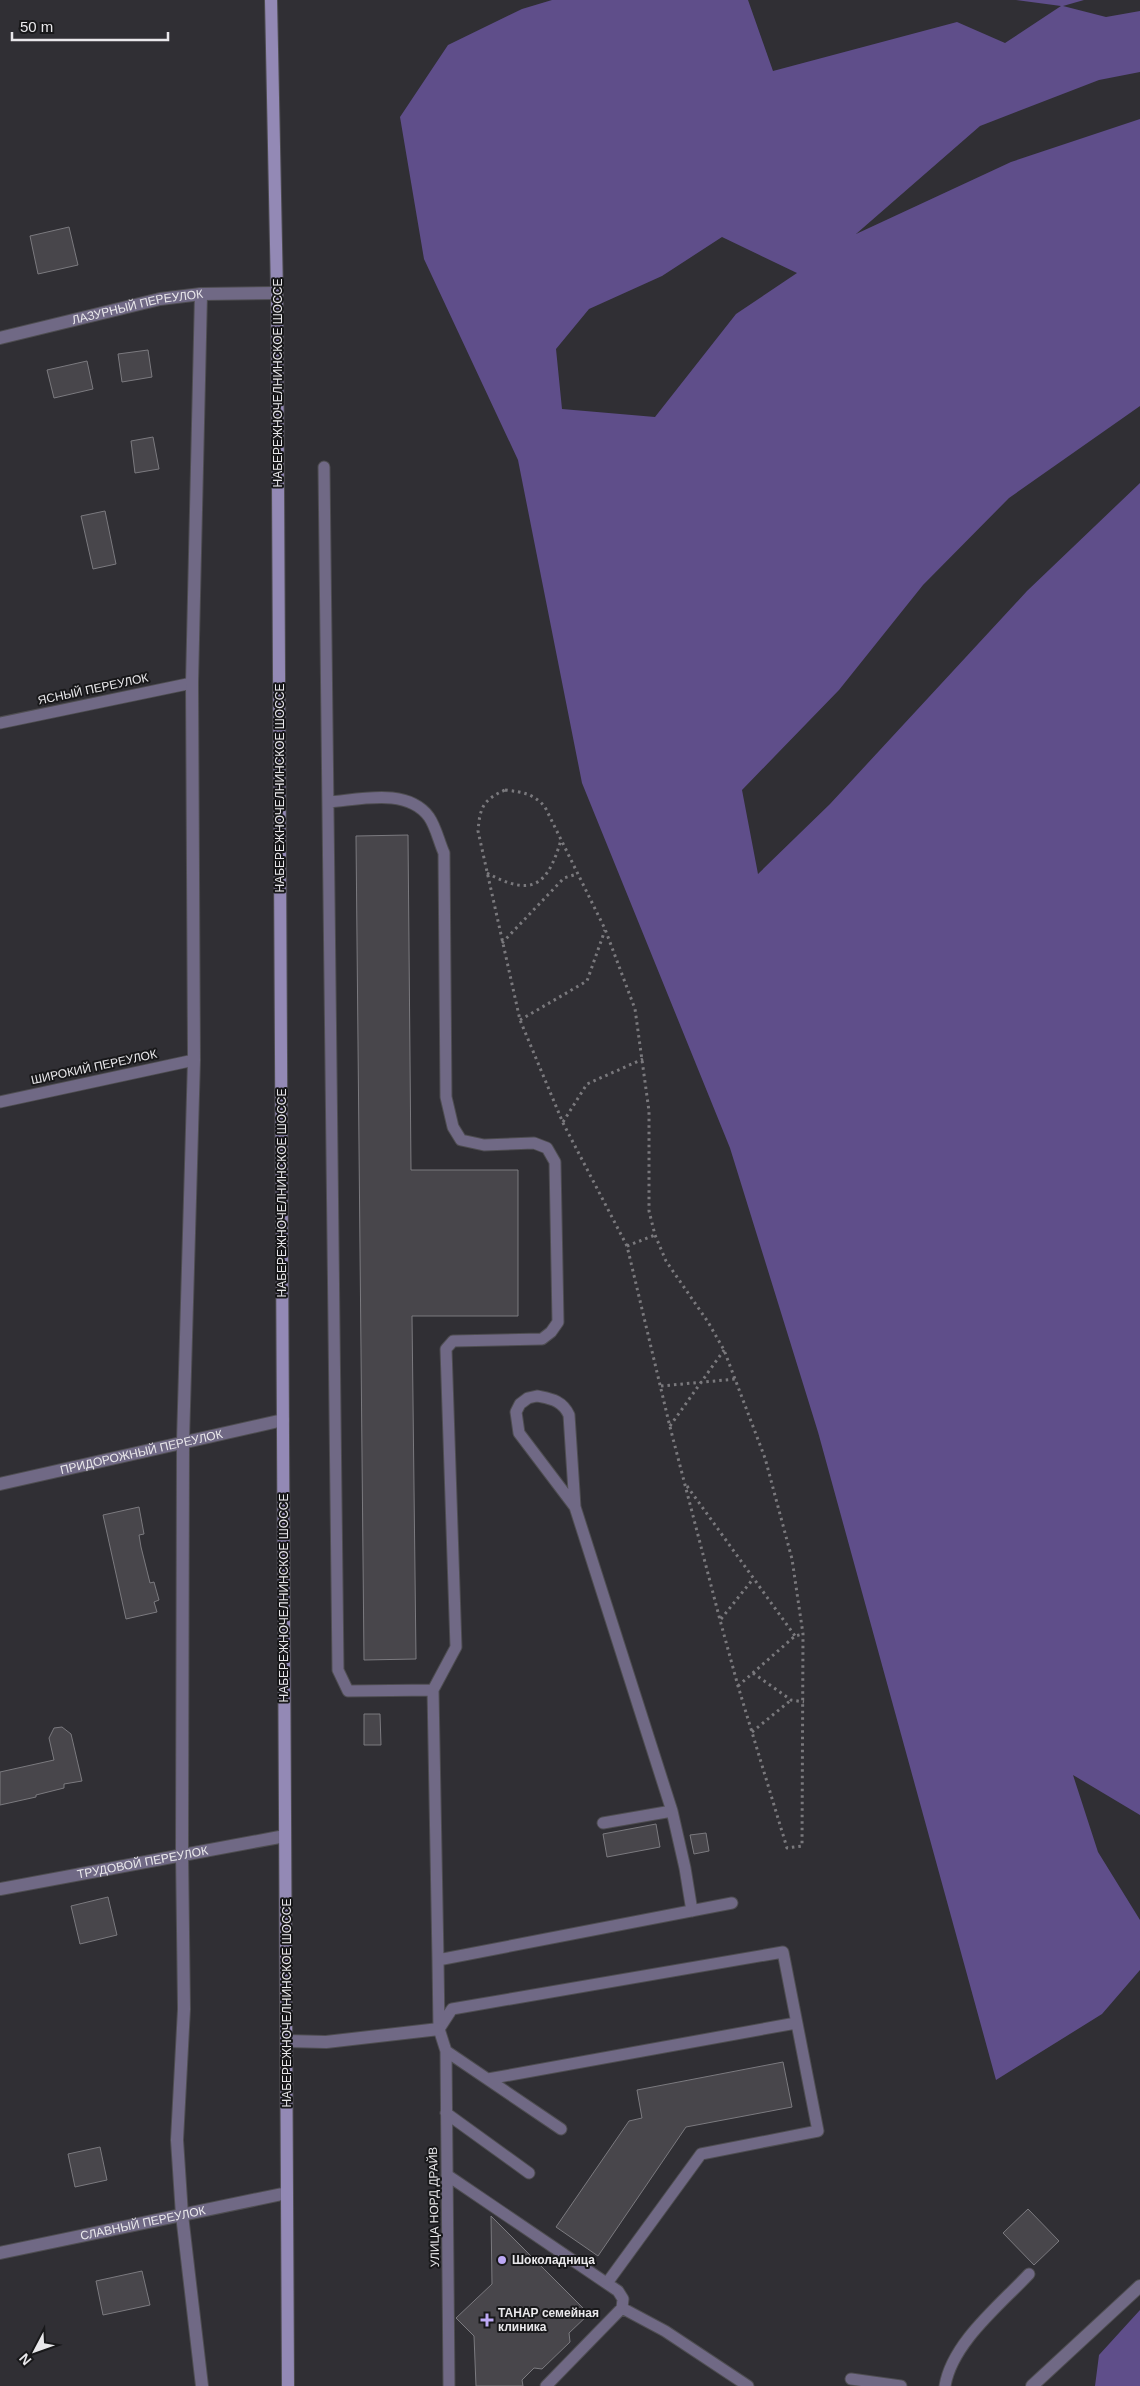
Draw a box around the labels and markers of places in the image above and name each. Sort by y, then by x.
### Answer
place label: Шоколадница [512,2253,595,2267]
marker: Шоколадница [496,2254,508,2266]
place label: ТАНАР семейная клиника [498,2306,599,2334]
marker: ТАНАР семейная клиника [480,2313,494,2327]

